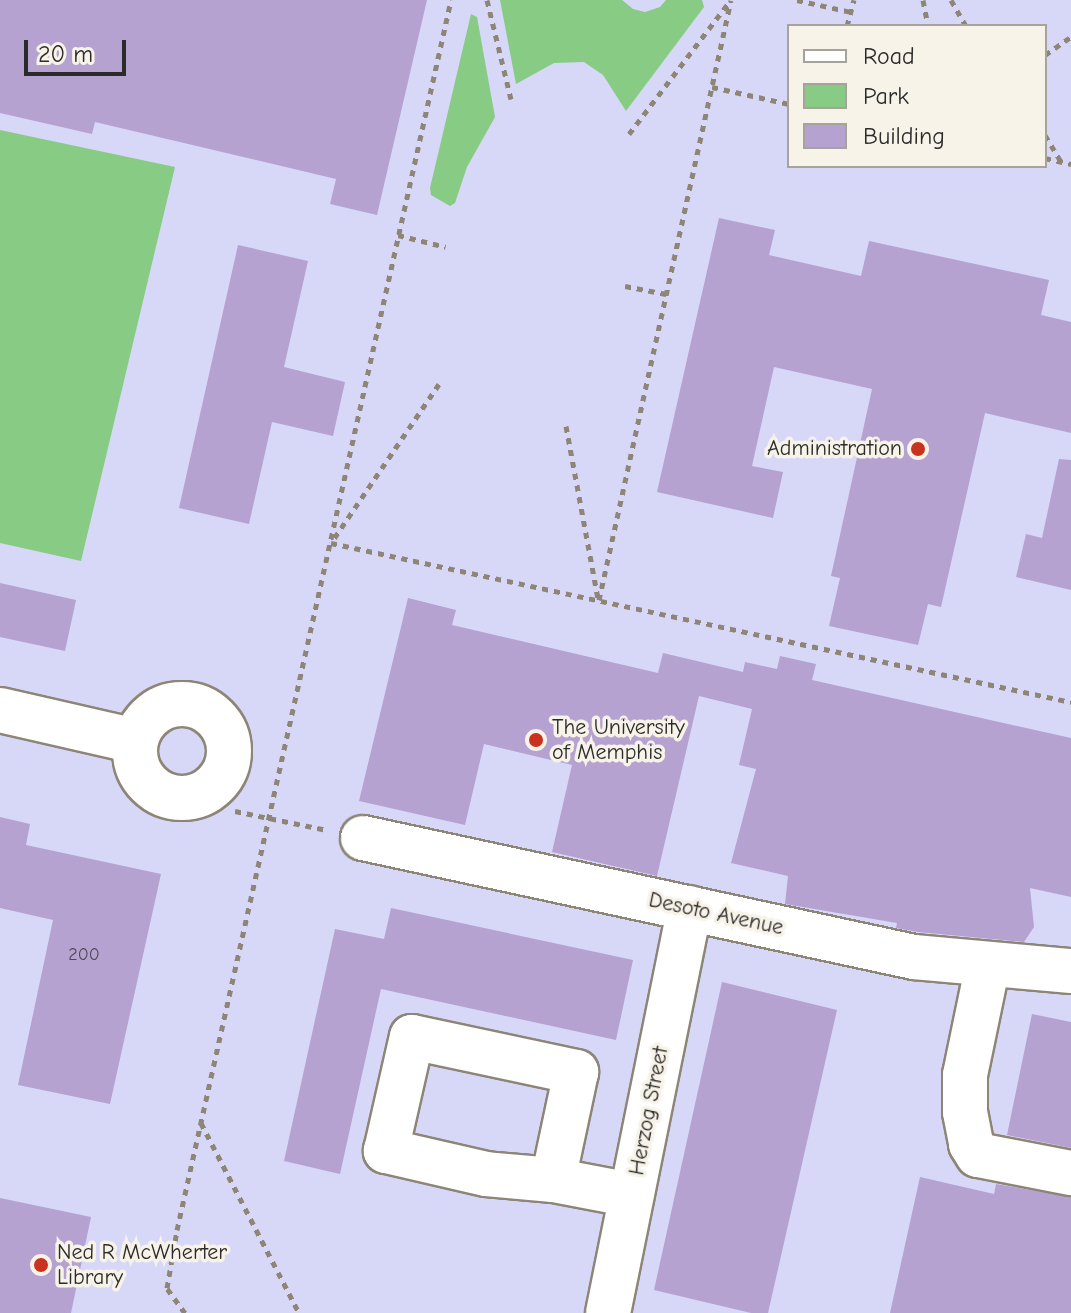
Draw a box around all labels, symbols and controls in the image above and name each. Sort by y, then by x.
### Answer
scale bar [28,24,130,74]
legend [787,24,1047,168]
text: 20 m [38,40,93,68]
text: Road [863,42,915,70]
text: Park [863,82,909,110]
text: Building [863,122,945,150]
place label: Administration [767,436,902,462]
marker: Administration [909,440,927,458]
place label: The University of Memphis [552,714,685,766]
marker: The University of Memphis [527,731,545,749]
street label: Desoto Avenue [646,887,786,941]
house number: 200 [68,944,100,966]
street label: Herzog Street [624,1044,674,1178]
place label: Ned R McWherter Library [57,1239,227,1290]
marker: Ned R McWherter Library [32,1256,50,1274]

